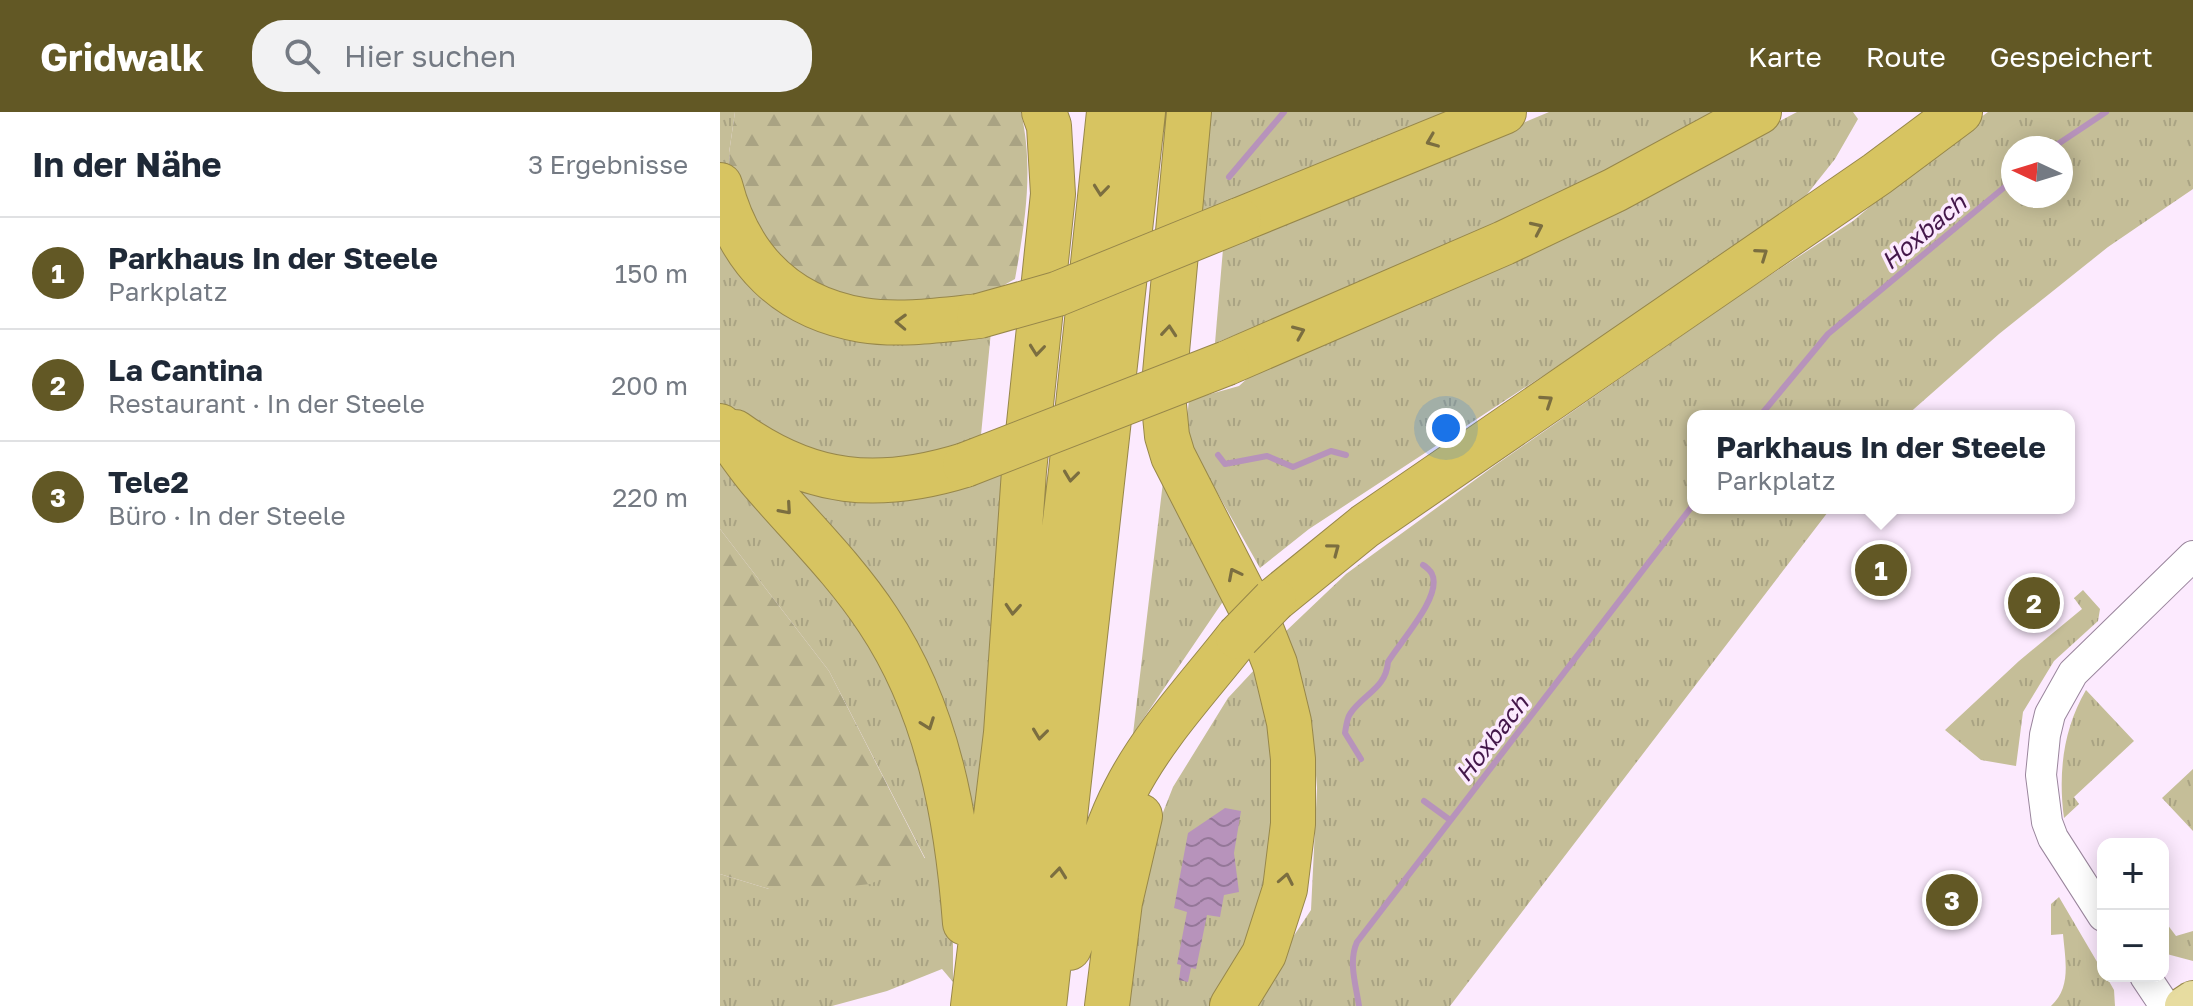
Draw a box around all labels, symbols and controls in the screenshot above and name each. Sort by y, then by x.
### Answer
search box [252,20,812,92]
text: Gridwalk [40,34,204,79]
icon: search [280,34,324,78]
text: Hier suchen [344,38,516,74]
text: Karte [1748,40,1822,73]
text: Route [1866,40,1946,73]
text: Gespeichert [1990,40,2153,73]
one-way arrow [1426,132,1440,148]
north arrow [2001,136,2073,208]
text: In der Nähe [32,144,222,184]
text: 3 Ergebnisse [528,149,688,180]
one-way arrow [1092,184,1109,197]
water label: Hoxbach [1875,186,1972,275]
one-way arrow [1528,222,1543,238]
text: Parkhaus In der Steele [108,240,438,276]
one-way arrow [1753,249,1767,264]
text: 1 [51,258,65,289]
text: 150 m [615,258,688,289]
text: Parkplatz [108,276,227,307]
one-way arrow [894,313,907,330]
one-way arrow [1160,324,1177,337]
one-way arrow [1290,326,1305,342]
one-way arrow [1028,344,1045,357]
text: La Cantina [108,352,263,388]
text: 2 [50,370,66,401]
text: 200 m [611,370,688,401]
text: Restaurant · In der Steele [108,388,425,419]
one-way arrow [1539,396,1553,411]
your location [1426,408,1466,448]
popup [1687,410,2075,514]
text: Parkhaus In der Steele [1716,429,2046,465]
text: Tele2 [108,464,189,500]
text: Parkplatz [1716,465,1835,496]
one-way arrow [1062,470,1079,483]
text: 3 [50,482,66,513]
text: 220 m [612,482,688,513]
one-way arrow [776,499,790,514]
text: Büro · In der Steele [108,500,346,531]
pin: 1 [1855,540,1907,600]
one-way arrow [1325,545,1339,559]
one-way arrow [1229,568,1244,583]
pin: 2 [2008,573,2060,633]
one-way arrow [1005,603,1022,616]
water label: Hoxbach [1448,688,1534,787]
one-way arrow [918,716,934,730]
one-way arrow [1032,727,1049,741]
map controls [2097,838,2169,982]
button: + [2097,838,2169,910]
one-way arrow [1051,866,1068,879]
pin: 3 [1926,870,1978,930]
one-way arrow [1277,873,1294,886]
button: − [2097,910,2169,982]

